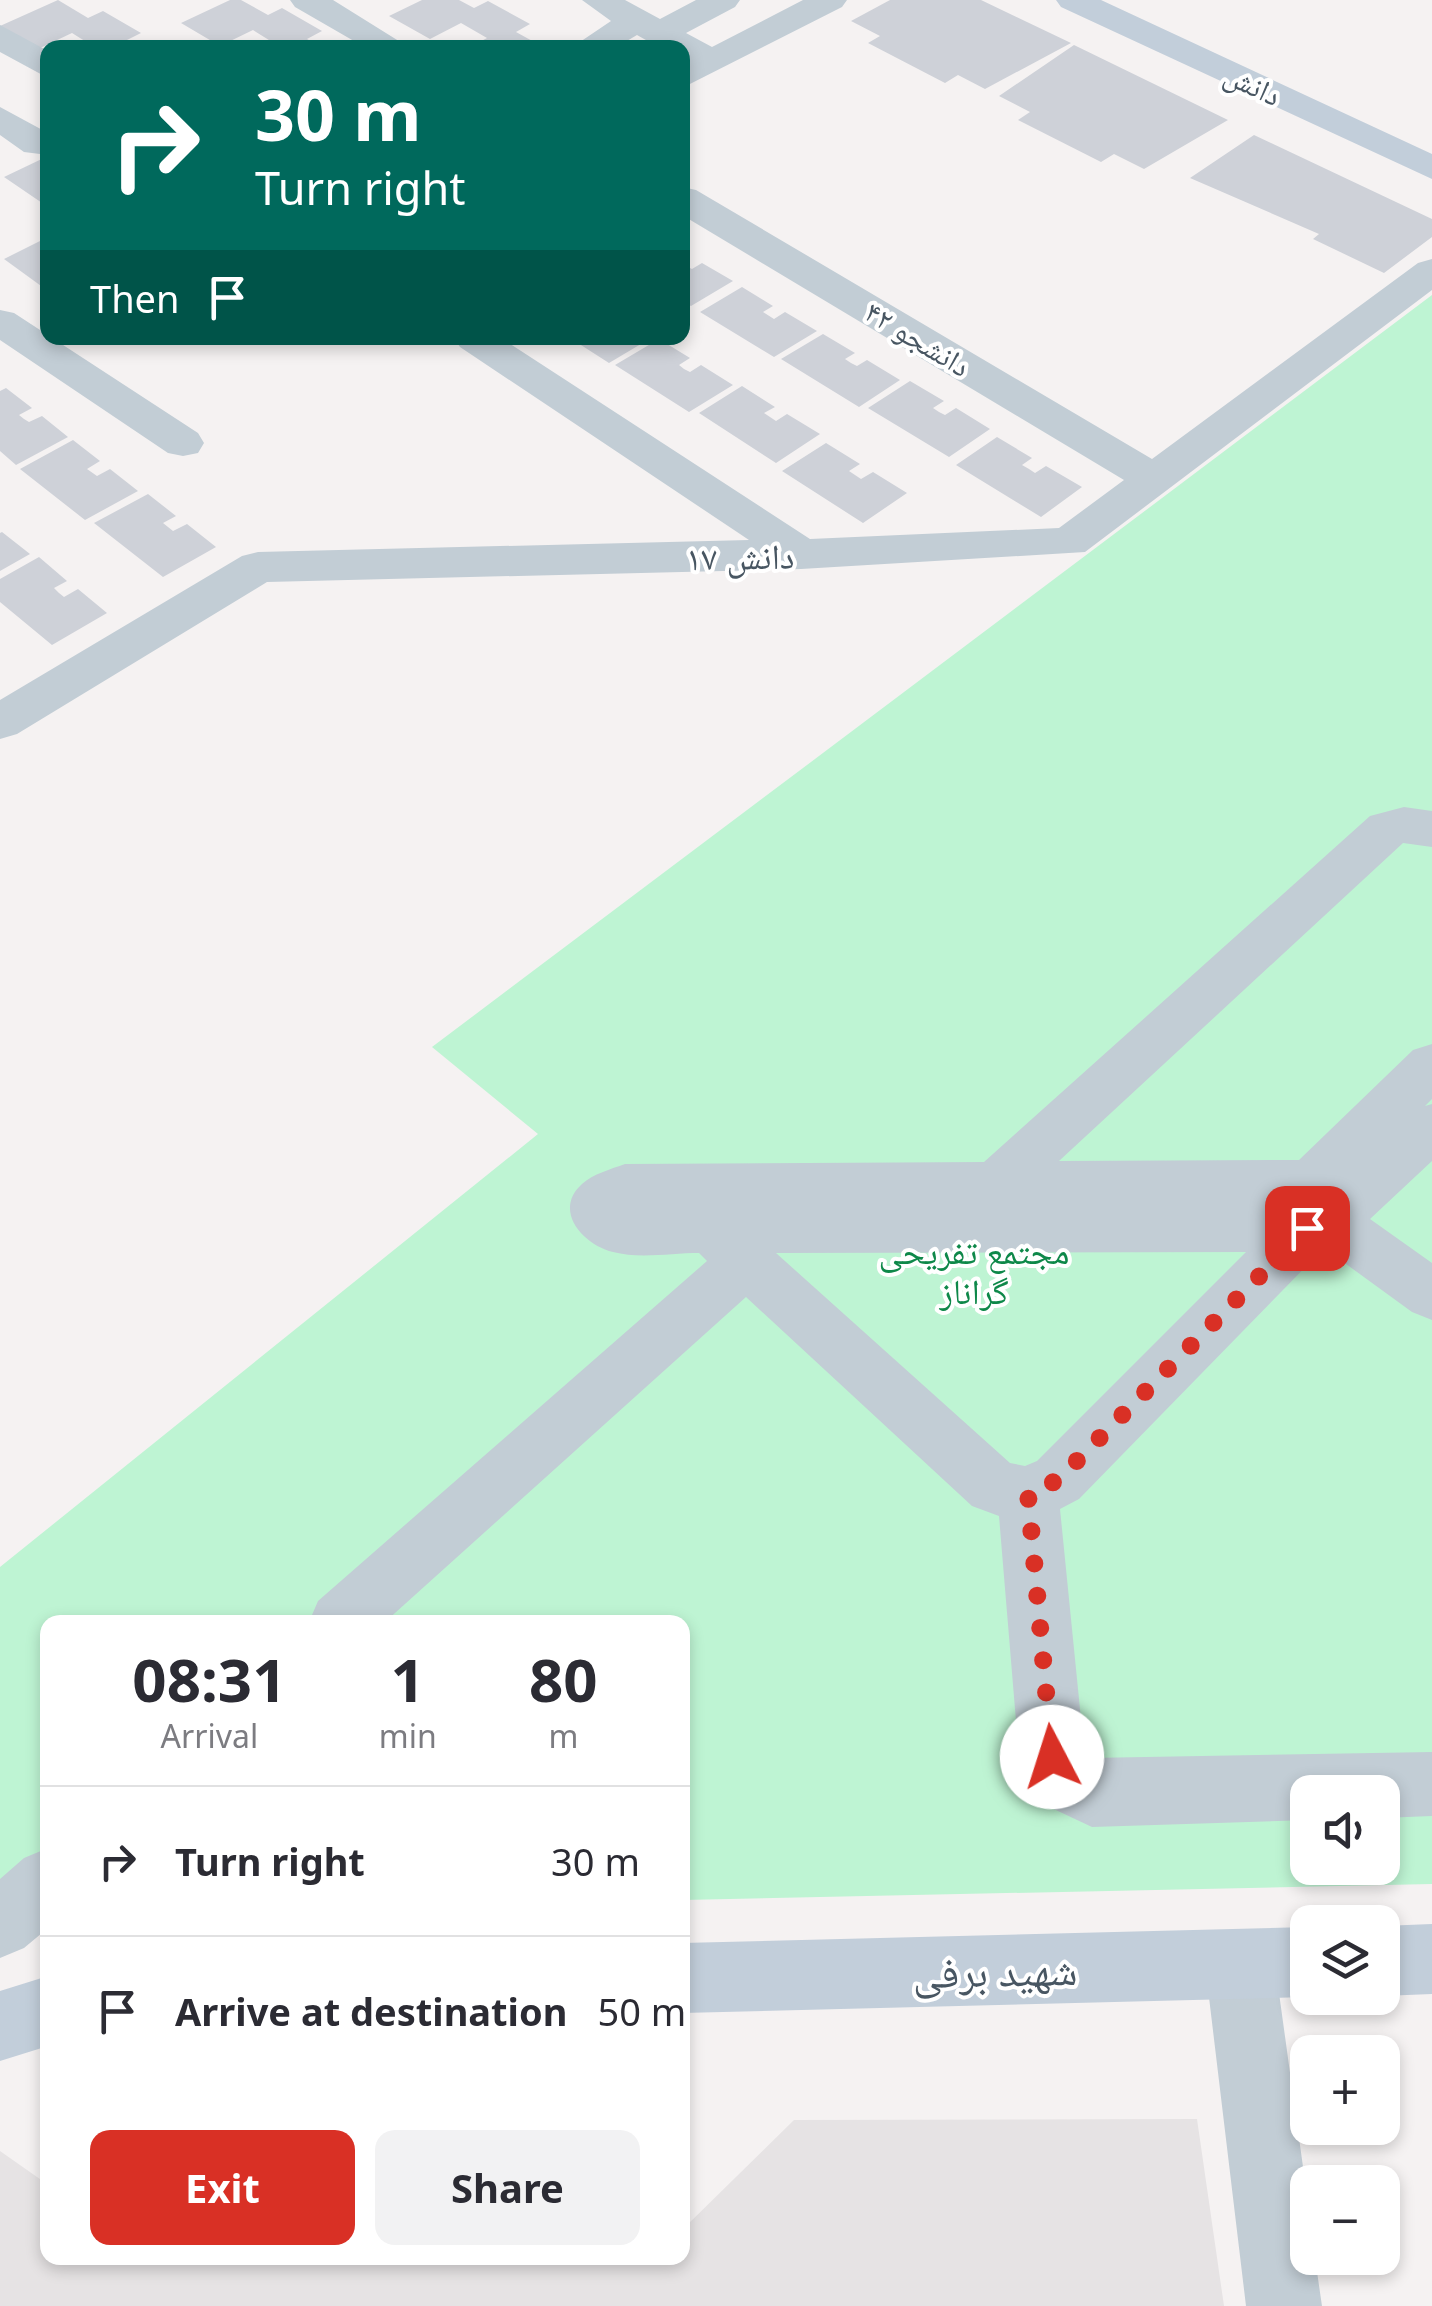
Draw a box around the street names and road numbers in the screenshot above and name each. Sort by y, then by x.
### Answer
street label: دانش [1218,53,1288,115]
street label: دانشجو ۴۲ [858,290,978,386]
street label: دانش ۱۷ [685,532,795,580]
street label: شهید برفی [912,1940,1078,2000]

